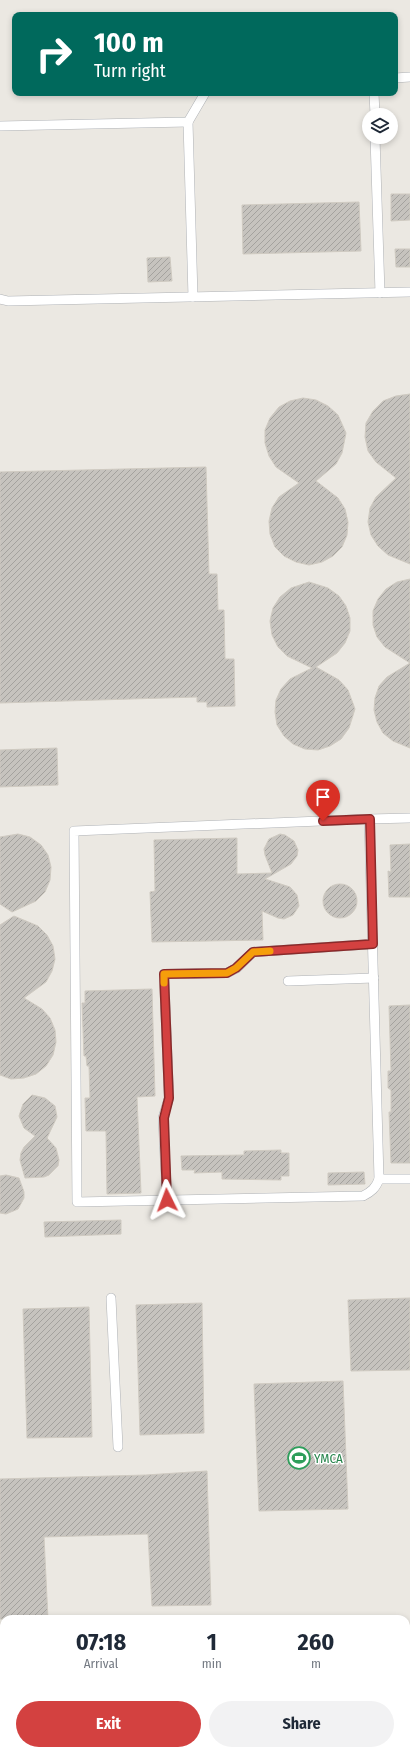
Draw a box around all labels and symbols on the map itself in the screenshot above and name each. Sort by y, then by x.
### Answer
pin [306,780,340,821]
position arrow [146,1179,188,1221]
sports icon: YMCA [286,1445,312,1471]
place label: YMCA [314,1451,343,1466]

